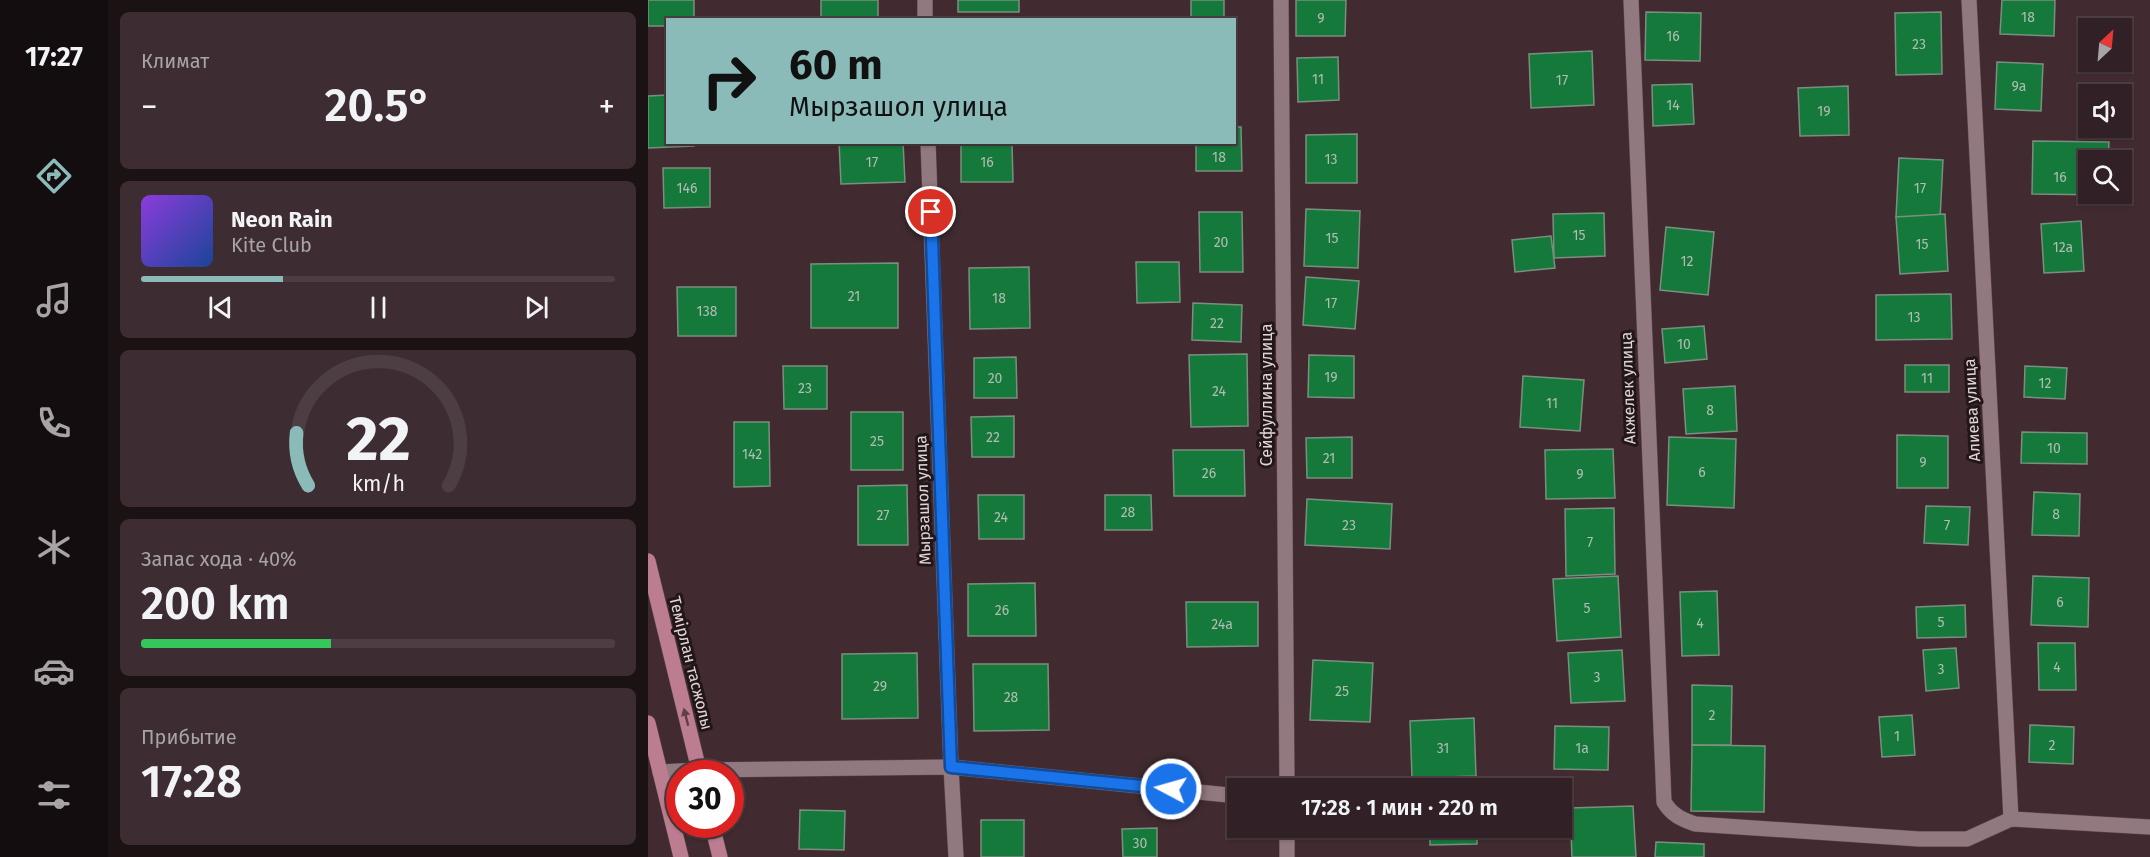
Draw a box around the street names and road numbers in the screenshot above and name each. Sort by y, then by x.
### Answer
street label: Сейфуллина улица [1257,324,1276,466]
street label: Акжелек улица [1617,331,1639,445]
street label: Алиева улица [1960,358,1984,462]
street label: Мырзашол улица [911,435,935,565]
street label: Темірлан тасжолы [665,594,717,732]

